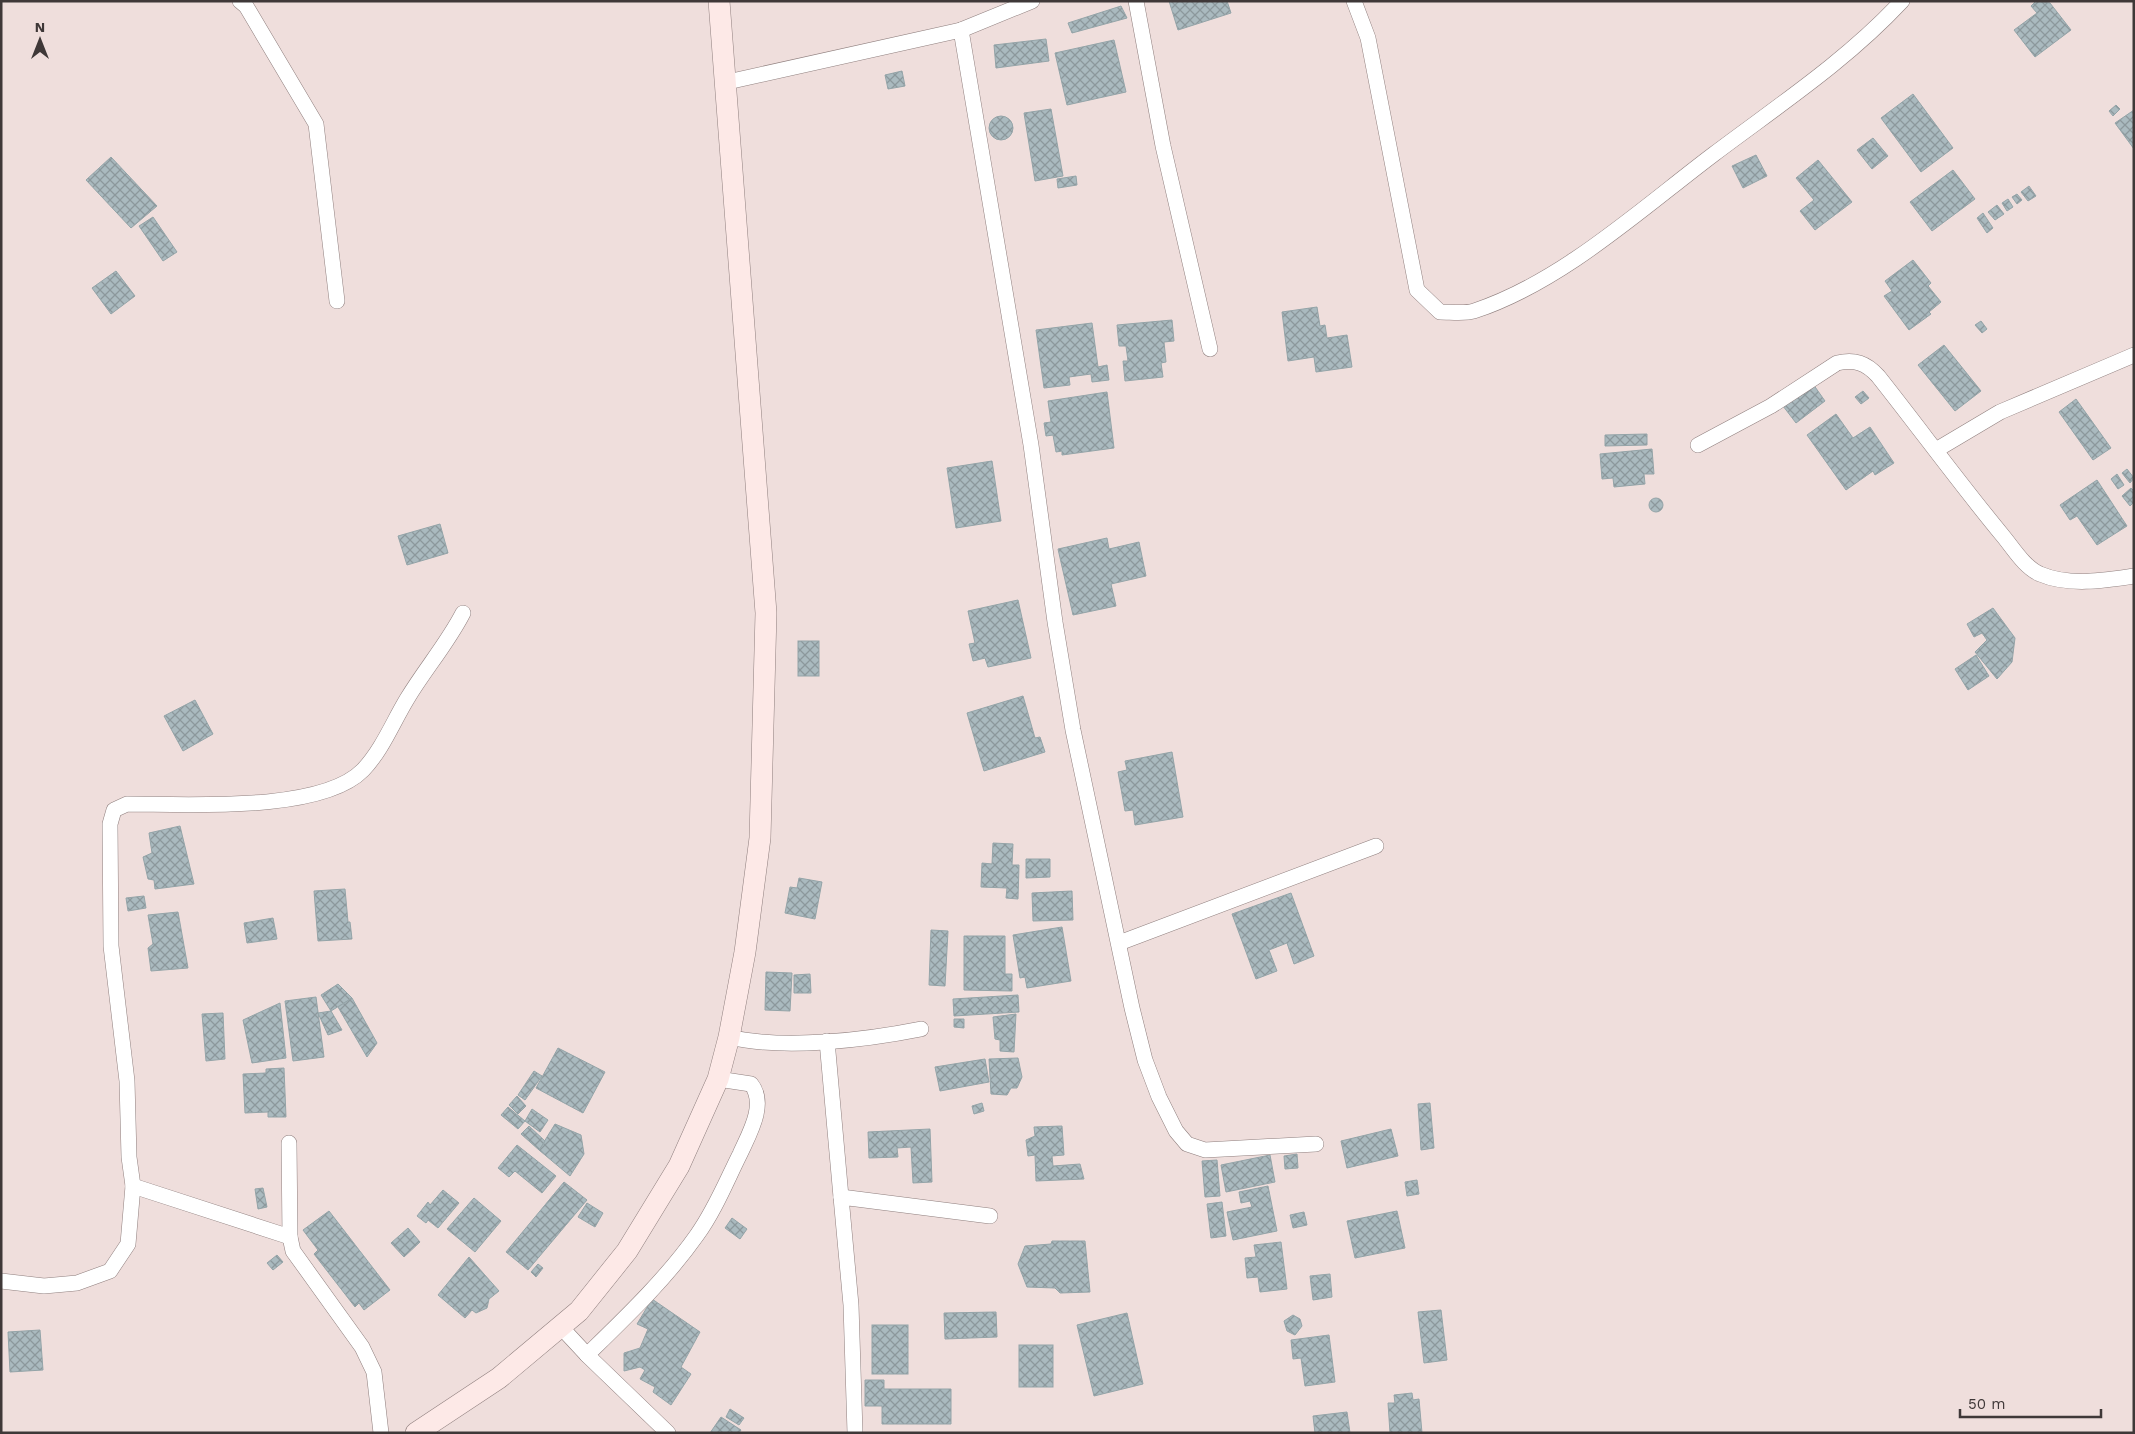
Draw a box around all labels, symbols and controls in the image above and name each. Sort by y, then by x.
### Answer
north arrow [15,15,65,65]
text: N [35,19,45,35]
scale bar [1960,1386,2101,1418]
text: 50 m [1968,1395,2005,1413]

